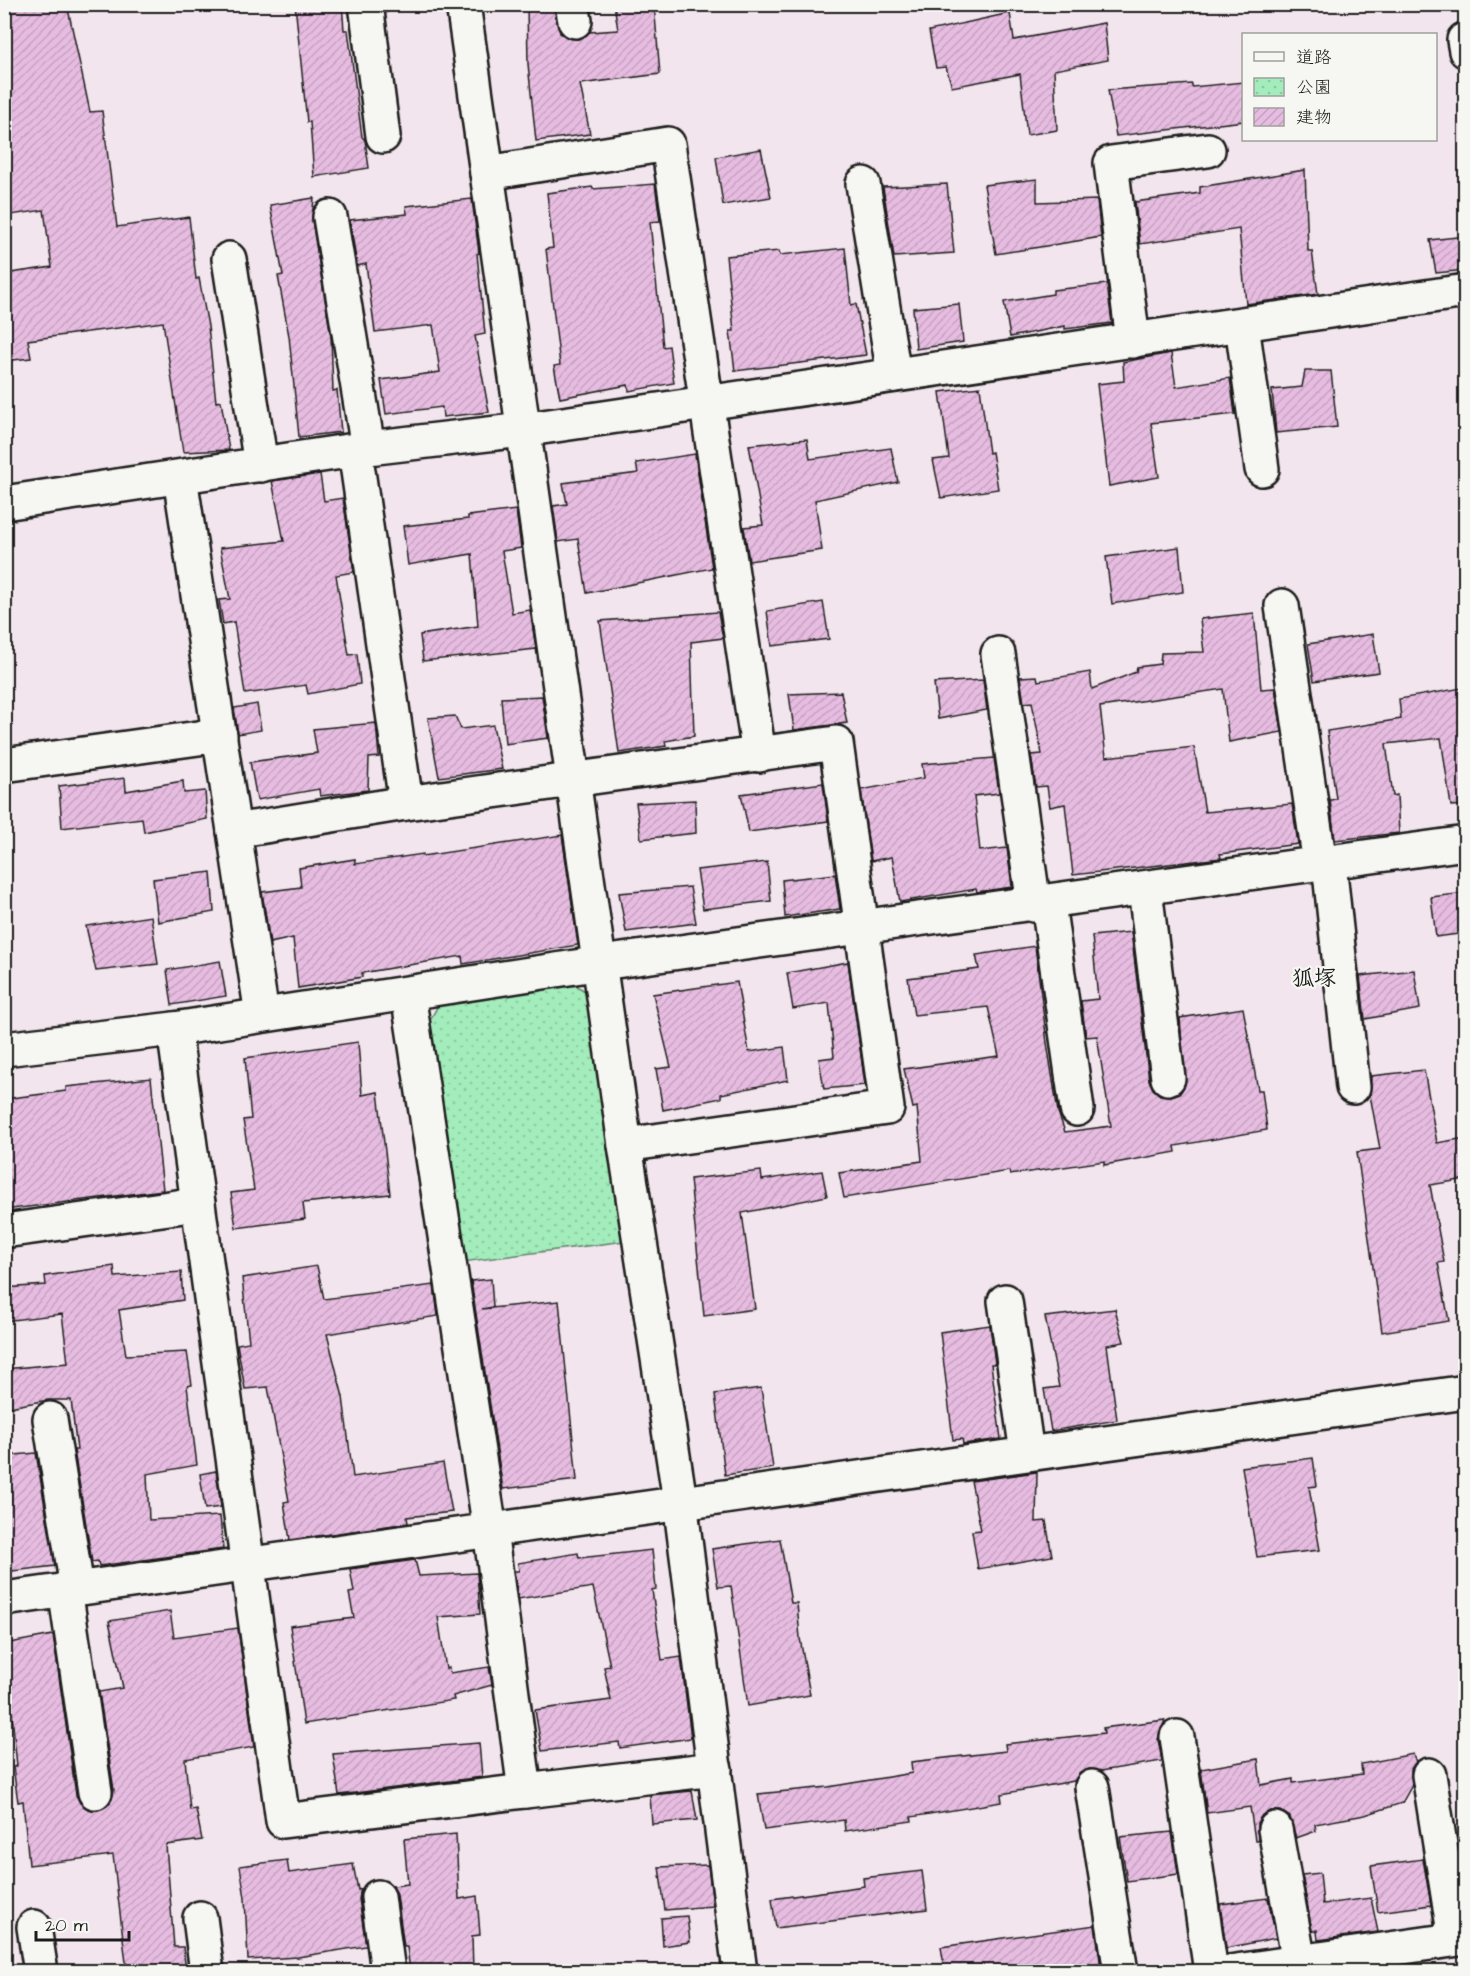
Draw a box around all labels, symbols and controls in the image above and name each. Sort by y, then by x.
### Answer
legend [1242,33,1437,141]
text: 道路 [1296,45,1332,70]
text: 公園 [1296,75,1332,100]
text: 建物 [1296,105,1332,130]
district label: 狐塚 [1292,963,1336,994]
scale bar [36,1904,129,1942]
text: 20 m [45,1913,88,1938]

